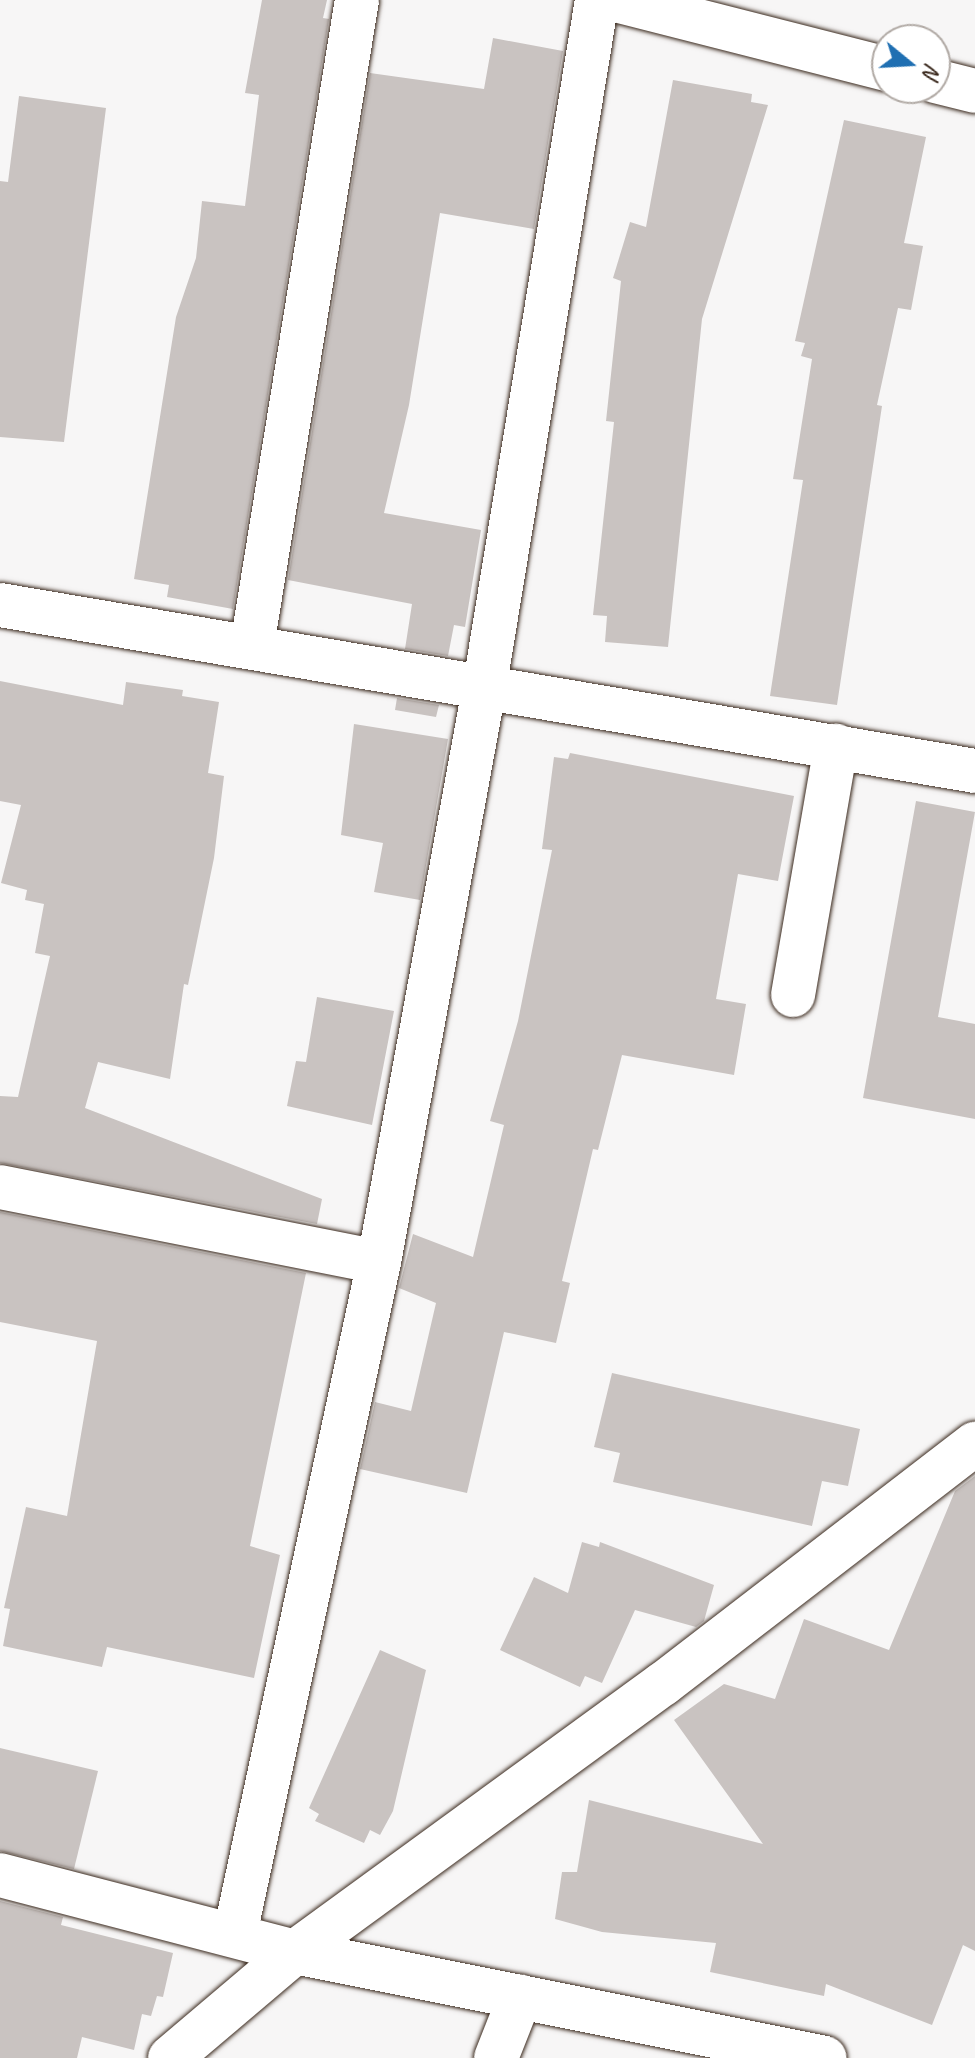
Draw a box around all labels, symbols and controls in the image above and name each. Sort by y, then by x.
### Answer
north arrow [871,24,951,104]
text: N [917,60,947,82]

